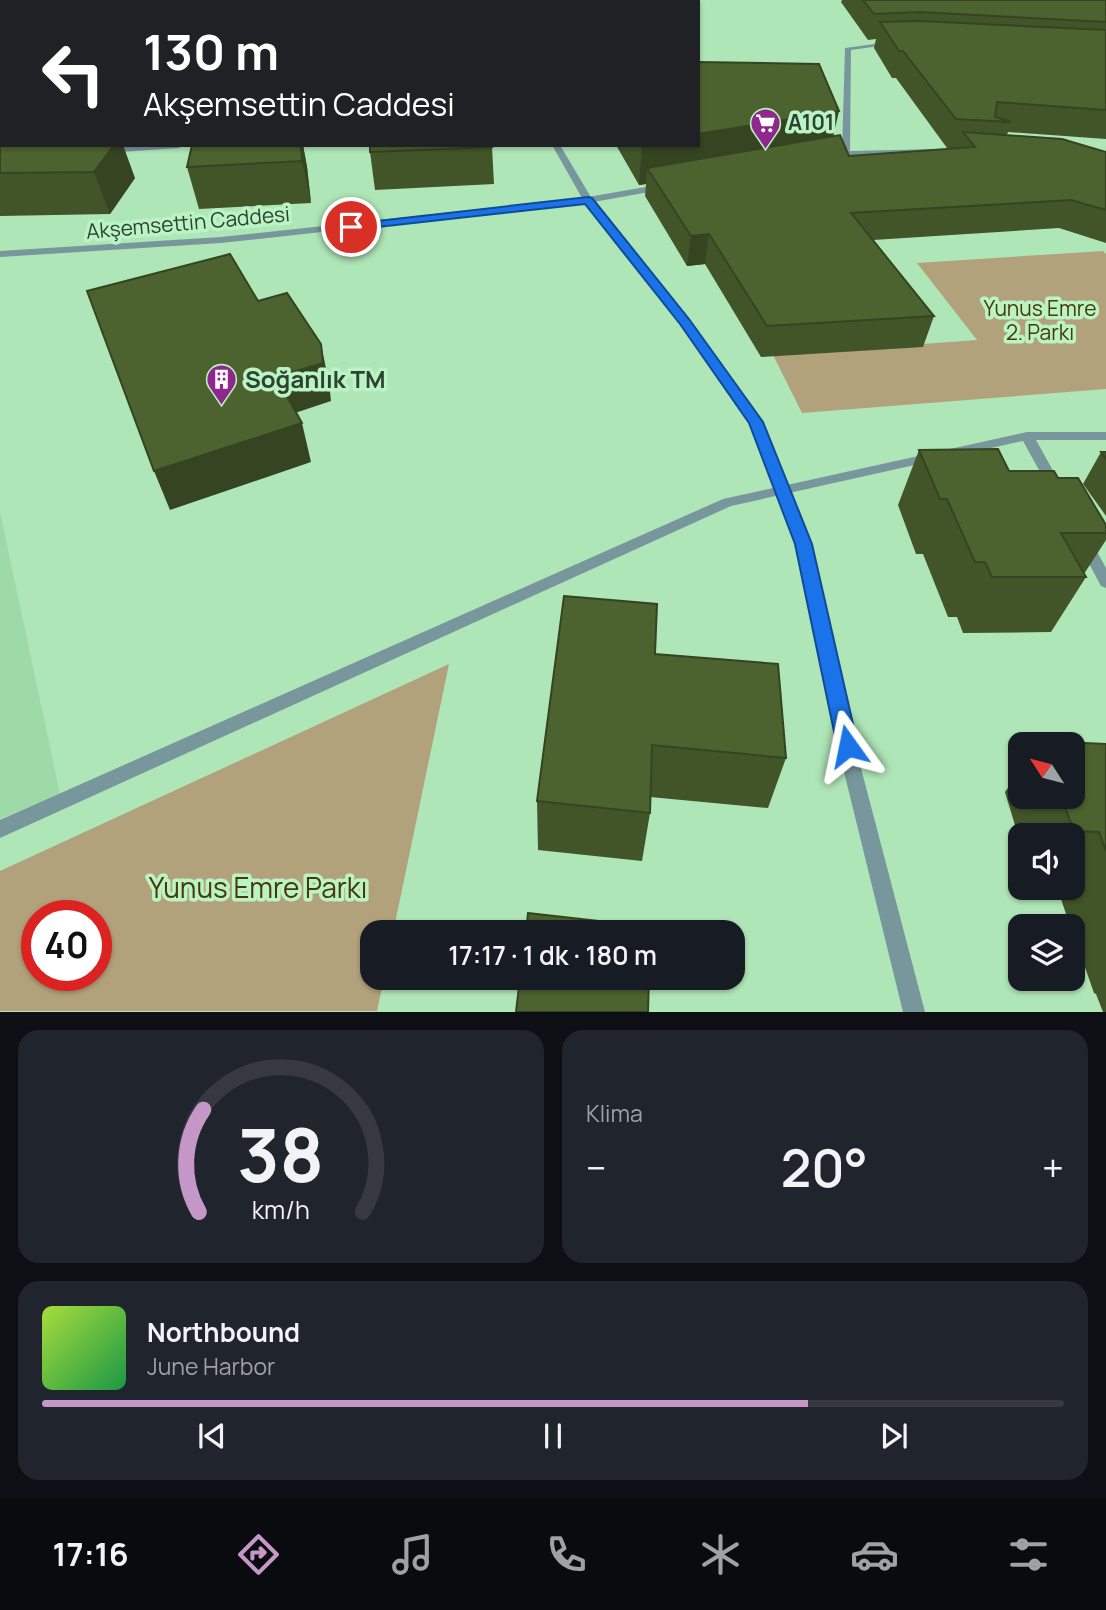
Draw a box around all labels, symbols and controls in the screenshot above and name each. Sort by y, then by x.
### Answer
text: 130 m [143,18,279,85]
icon: left [28,28,119,119]
text: Akşemsettin Caddesi [143,82,455,126]
supermarket icon: A101 [748,106,782,150]
place label: A101 [788,108,834,136]
pin [321,197,381,257]
street label: Akşemsettin Caddesi [85,199,291,245]
icon: arrive [332,208,370,246]
park label: Yunus Emre 2. Parkı [984,294,1096,346]
place label: Soğanlık TM [245,362,386,395]
building icon: Soğanlık TM [205,363,239,407]
position arrow [811,709,885,783]
north arrow [1008,732,1085,808]
map controls [1008,732,1085,991]
button: sound [1008,823,1085,900]
park label: Yunus Emre Parkı [149,868,367,906]
speed limit sign: 40 [21,900,112,991]
button: layers [1008,914,1085,991]
text: 17:17 · 1 dk · 180 m [448,937,657,973]
text: Klima [586,1097,643,1129]
text: 38 [238,1105,324,1205]
text: 20° [781,1132,868,1203]
text: − [586,1141,607,1193]
text: + [1042,1141,1064,1193]
text: km/h [252,1192,310,1227]
text: Northbound [147,1314,300,1350]
text: June Harbor [147,1350,275,1382]
icon: previous [193,1417,231,1455]
icon: pause [534,1417,572,1455]
icon: next [875,1417,913,1455]
icon: directions [234,1530,283,1579]
icon: music [388,1530,437,1579]
icon: phone [542,1530,591,1579]
icon: climate [696,1530,745,1579]
icon: car [850,1530,899,1579]
icon: filters [1004,1530,1053,1579]
text: 17:16 [53,1532,129,1576]

